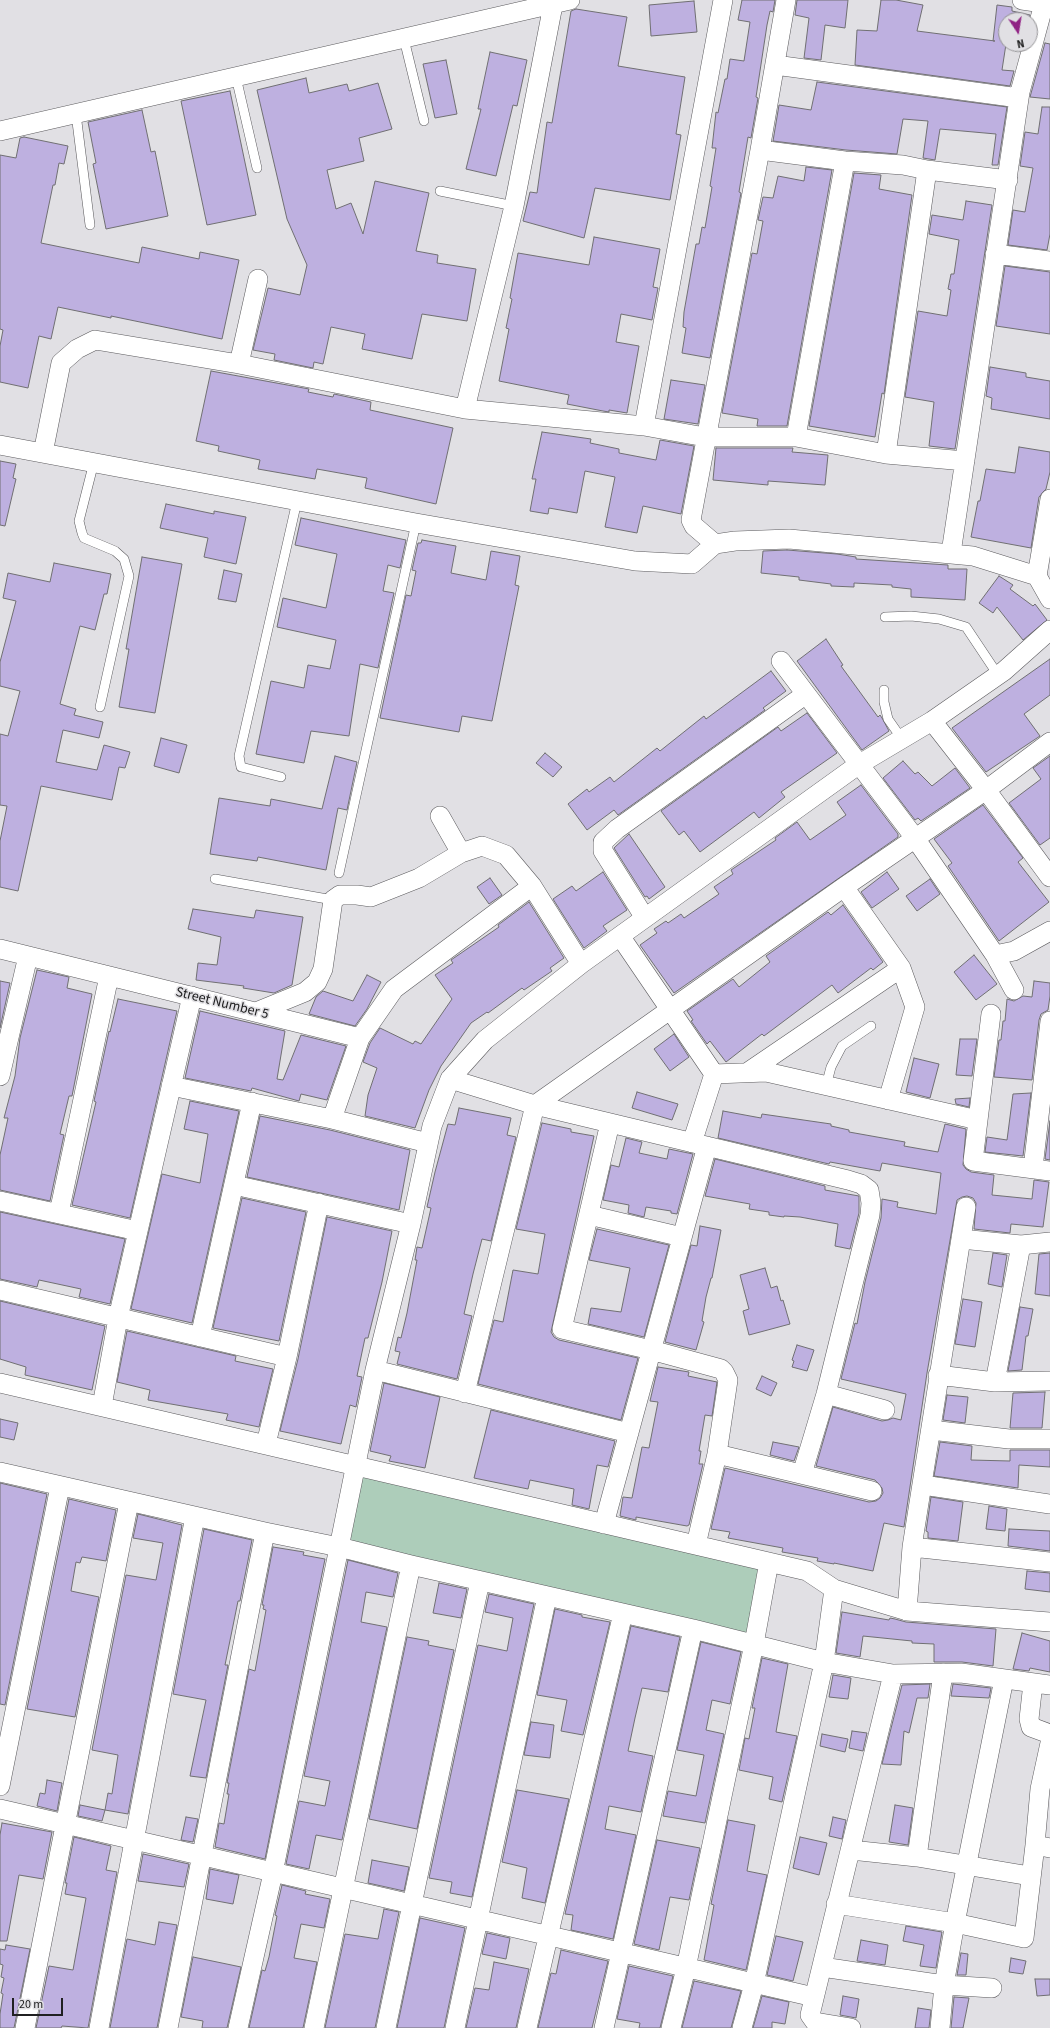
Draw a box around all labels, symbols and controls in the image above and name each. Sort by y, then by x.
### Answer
north arrow [998,12,1038,52]
text: N [1015,35,1026,51]
street label: Street Number 5 [174,984,270,1024]
scale bar [14,1990,65,2016]
text: 20 m [19,1996,43,2013]

